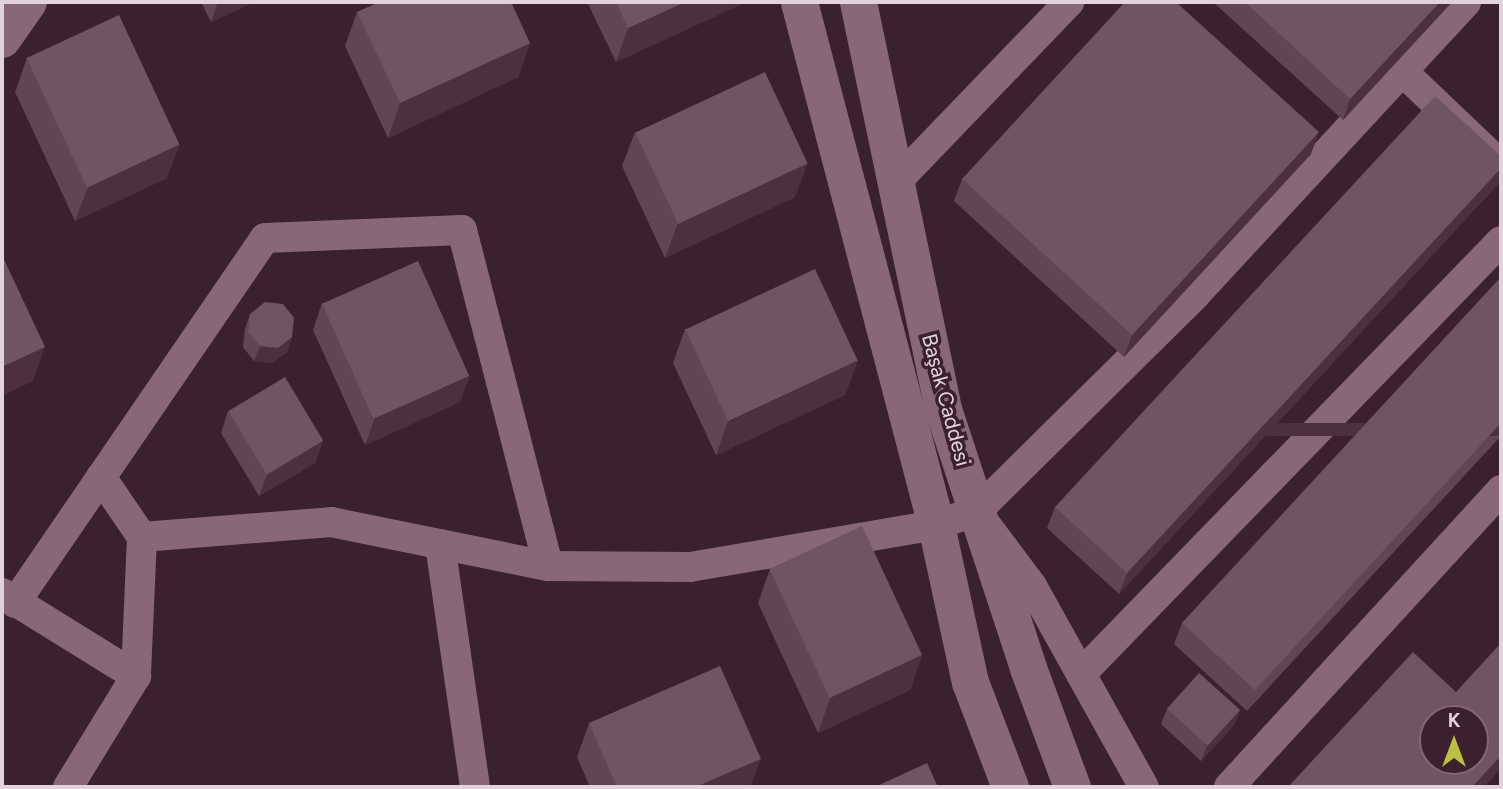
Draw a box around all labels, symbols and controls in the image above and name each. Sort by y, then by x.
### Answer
street label: Başak Caddesi [916,331,976,469]
north arrow [1419,705,1489,775]
text: K [1448,709,1460,732]

